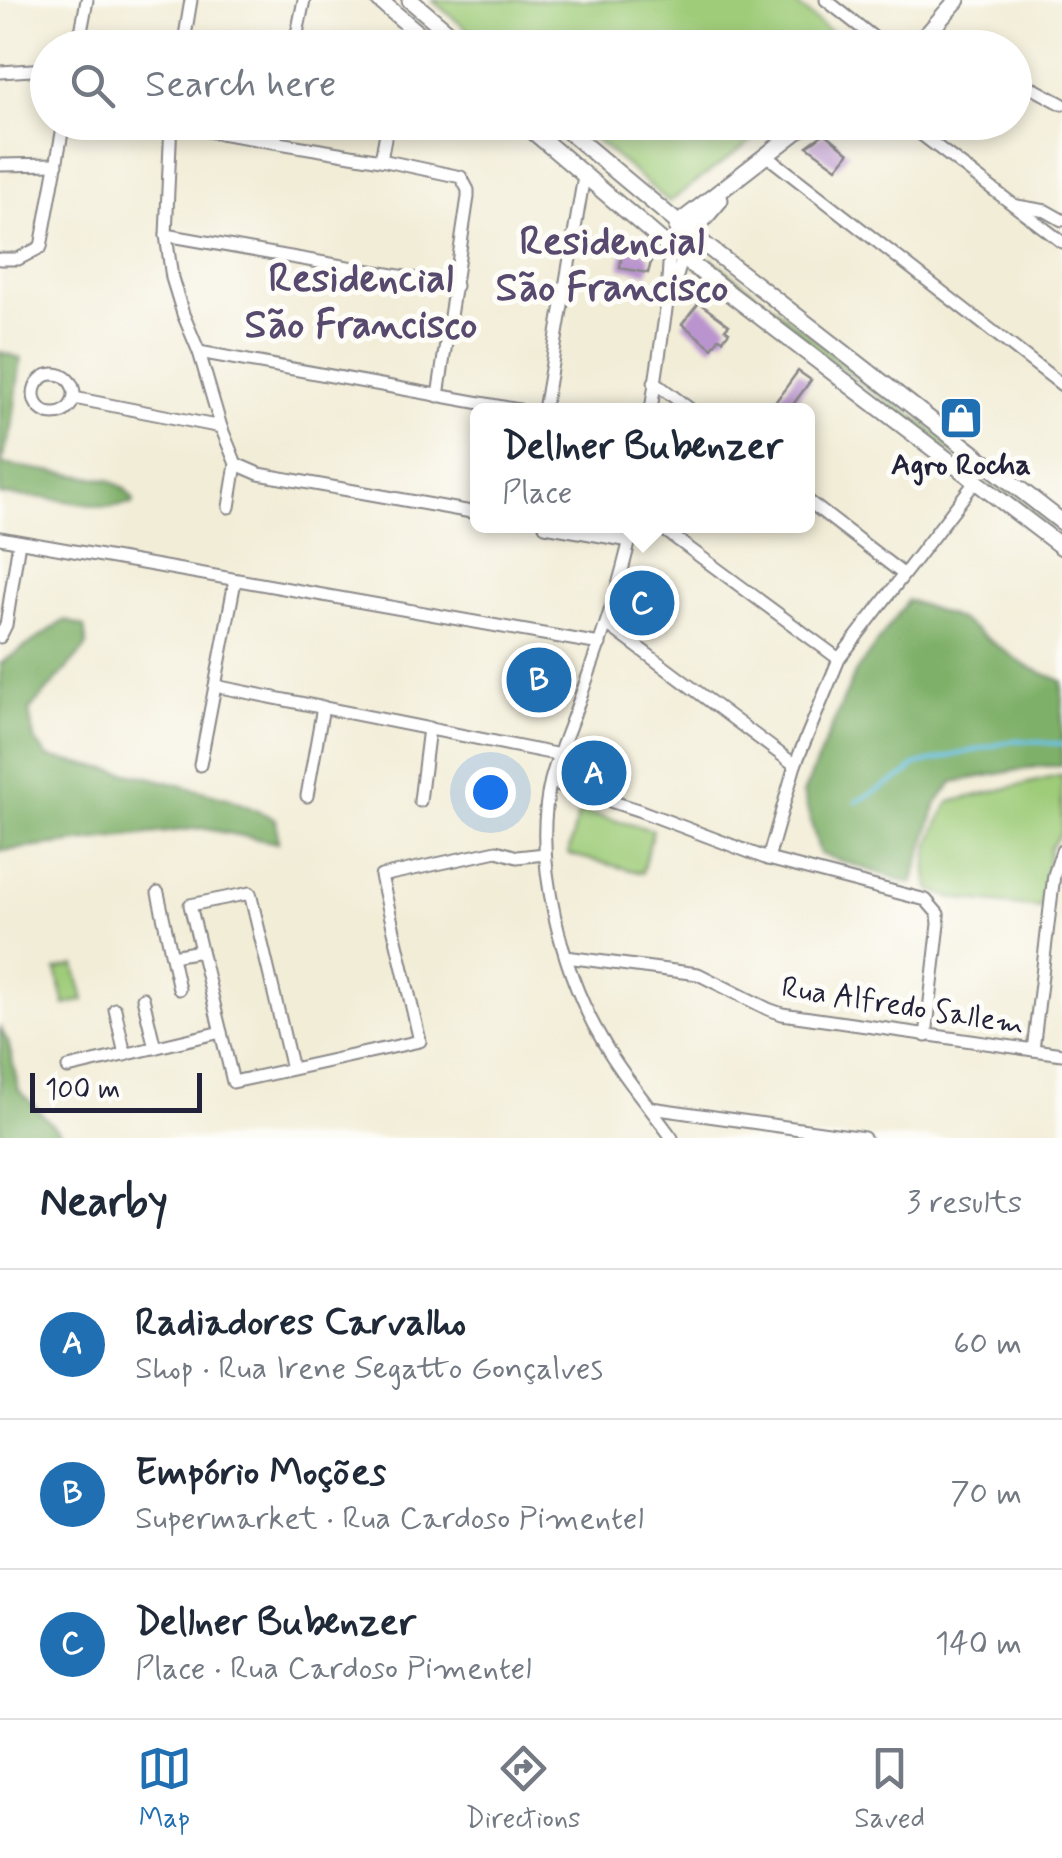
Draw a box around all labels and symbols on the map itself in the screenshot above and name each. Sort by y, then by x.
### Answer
district label: Residencial São Francisco [496,217,728,315]
district label: Residencial São Francisco [245,254,477,352]
shop icon: Agro Rocha [938,395,984,441]
place label: Agro Rocha [891,446,1031,486]
pin: C [610,566,674,640]
pin: B [506,642,572,718]
pin: A [562,736,626,810]
your location [465,767,516,818]
street label: Rua Alfredo Sallem [779,968,1027,1045]
scale bar [30,1068,202,1112]

